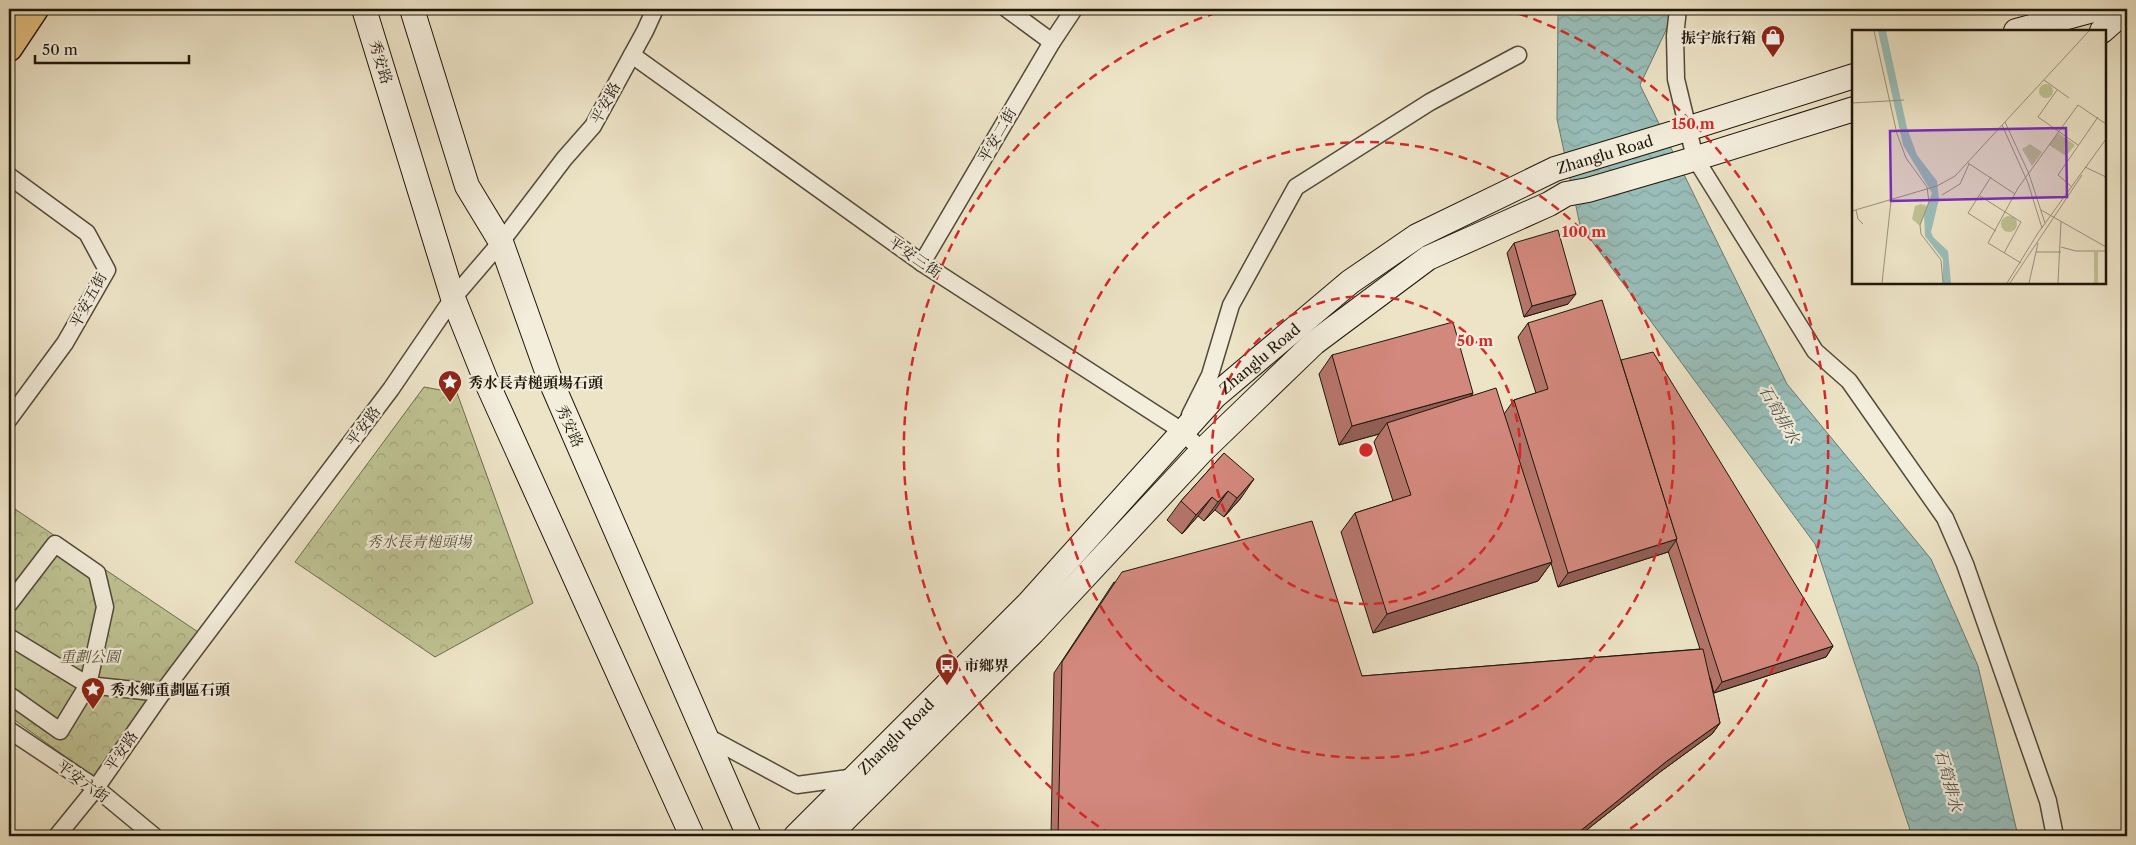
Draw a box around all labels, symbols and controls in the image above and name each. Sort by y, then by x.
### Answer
shop icon: 振宇旅行箱 [1760,24,1786,58]
place label: 振宇旅行箱 [1681,28,1756,47]
inset map [1852,30,2106,284]
scale bar [35,32,189,64]
street label: 秀安路 [365,38,397,86]
text: 50 m [42,40,78,59]
street label: 平安路 [586,79,624,127]
street label: 平安二街 [974,104,1020,166]
text: 150 m [1671,114,1715,133]
street label: Zhanglu Road [1554,130,1655,178]
text: 100 m [1562,222,1606,241]
street label: 平安三街 [885,232,945,282]
street label: 平安五街 [66,269,110,331]
street label: Zhanglu Road [1215,319,1304,398]
text: 50 m [1457,331,1493,350]
place icon: 秀水長青槌頭場石頭 [437,369,463,403]
place label: 秀水長青槌頭場石頭 [468,373,603,392]
water label: 石筍排水 [1755,381,1806,448]
street label: 平安路 [342,402,384,450]
street label: 秀安路 [552,402,588,450]
centre of rings [1357,441,1375,459]
park label: 秀水長青槌頭場 [366,532,473,551]
park label: 重劃公園 [60,647,122,666]
bus stop icon: 市鄉界 [934,652,960,686]
place label: 市鄉界 [964,656,1009,675]
place icon: 秀水鄉重劃區石頭 [80,676,106,710]
place label: 秀水鄉重劃區石頭 [110,680,230,699]
street label: Zhanglu Road [854,694,938,778]
street label: 平安路 [100,727,142,775]
water label: 石筍排水 [1931,746,1967,815]
street label: 平安六街 [53,756,113,806]

